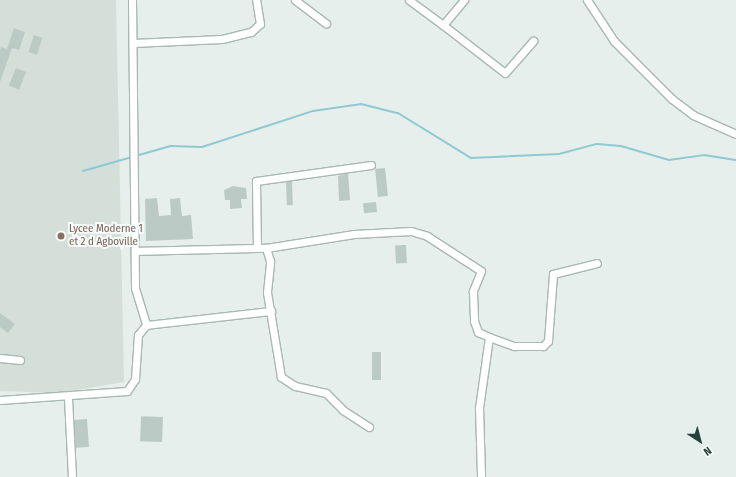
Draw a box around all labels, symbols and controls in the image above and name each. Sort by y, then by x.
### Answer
place label: Lycee Moderne 1 et 2 d Agboville [69,223,143,249]
marker: Lycee Moderne 1 et 2 d Agboville [56,231,66,241]
north arrow [680,421,720,461]
text: N [701,444,714,458]

